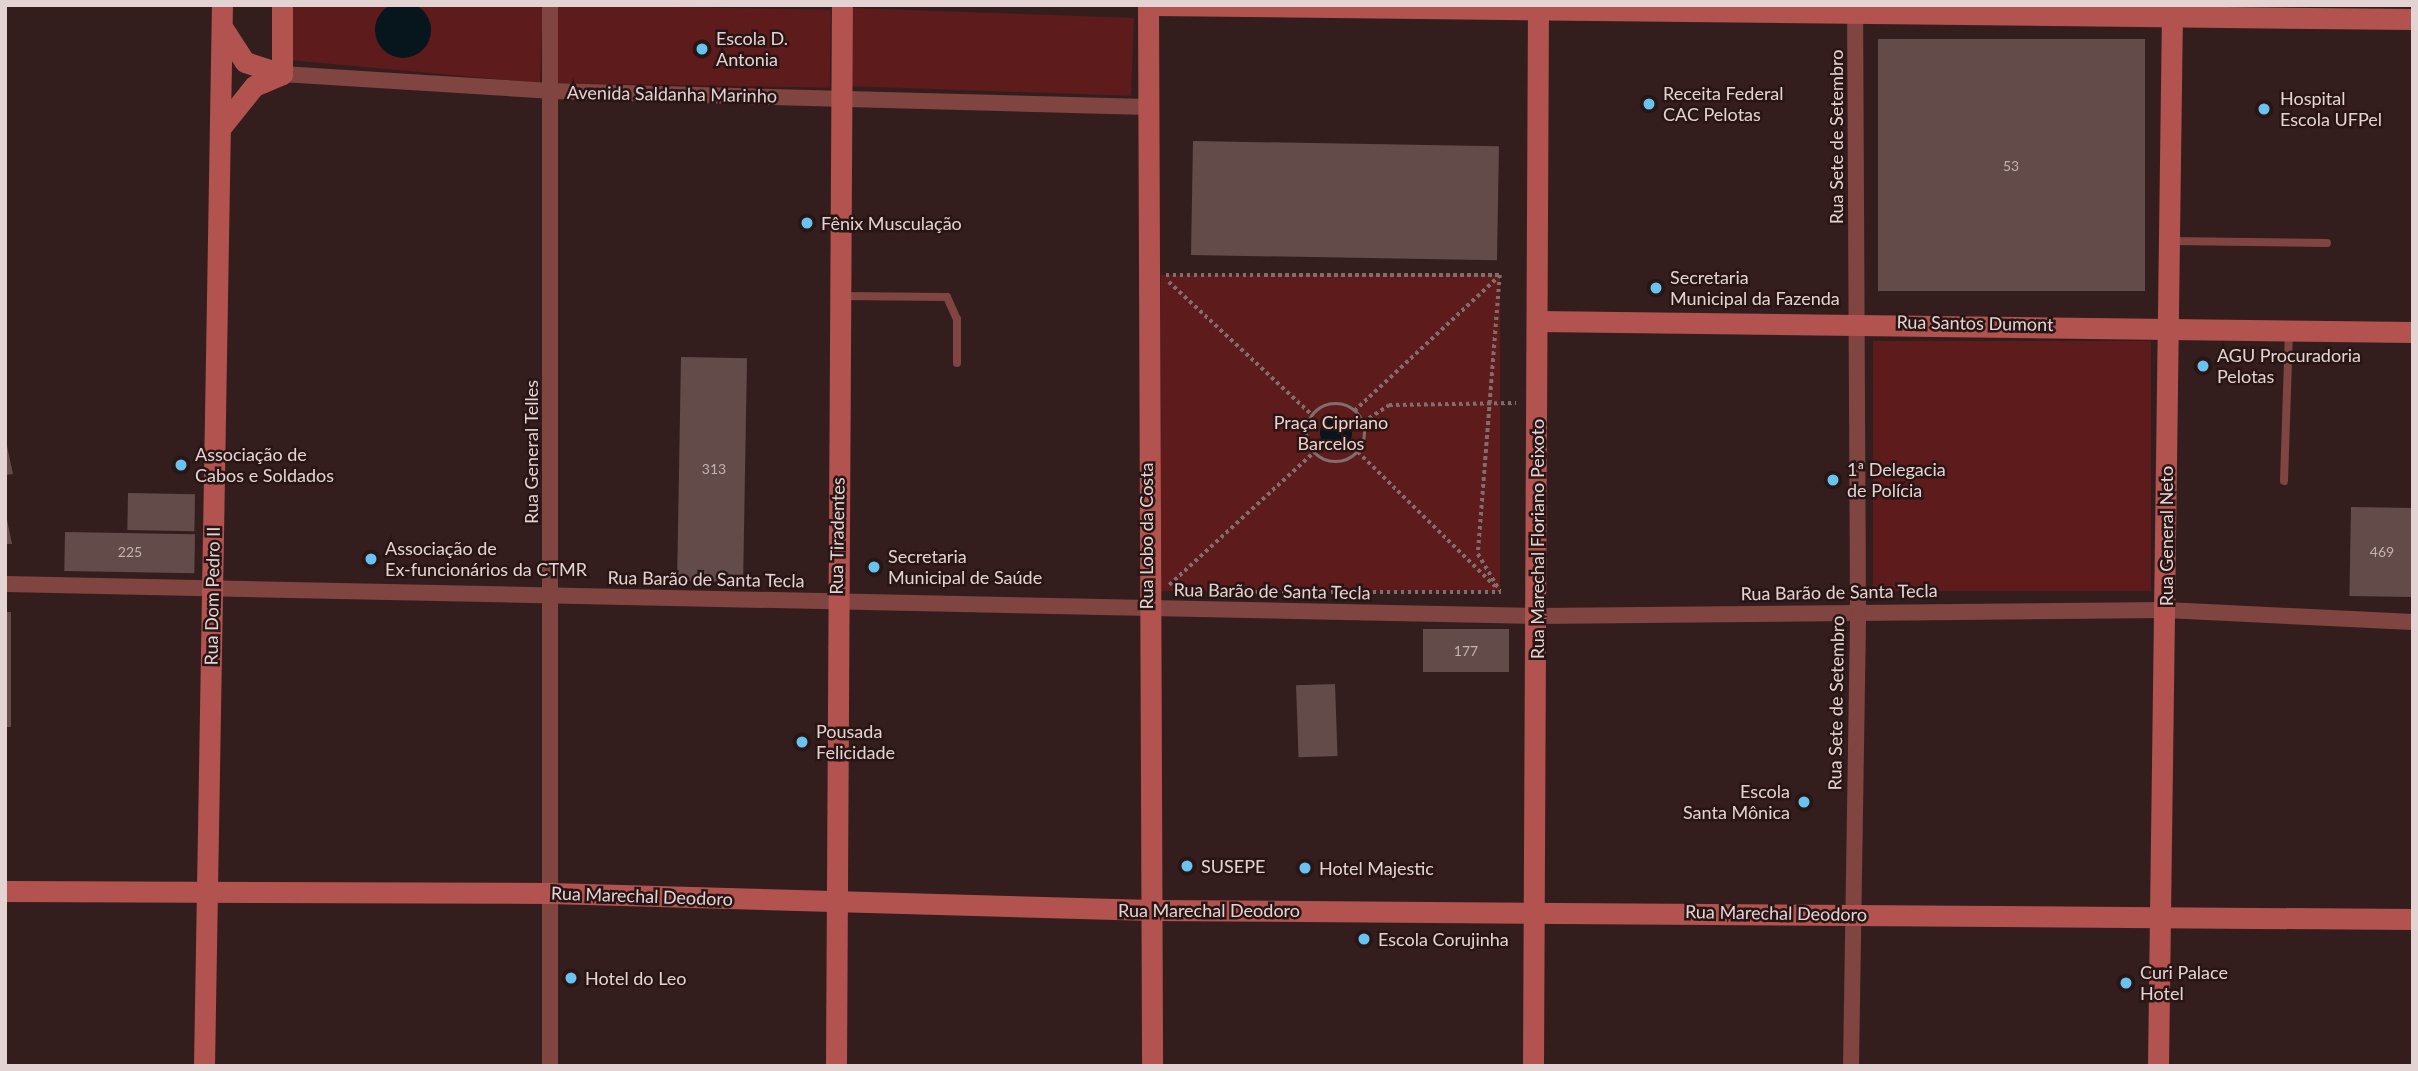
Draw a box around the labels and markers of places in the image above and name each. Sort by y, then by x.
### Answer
place label: Escola D. Antonia [716,28,788,70]
marker: Escola D. Antonia [694,41,710,57]
place label: Receita Federal CAC Pelotas [1663,83,1784,126]
place label: Hospital Escola UFPel [2280,88,2382,130]
marker: Receita Federal CAC Pelotas [1641,96,1657,112]
marker: Hospital Escola UFPel [2254,99,2274,119]
place label: Fênix Musculação [821,212,962,234]
marker: Fênix Musculação [799,215,815,231]
place label: Secretaria Municipal da Fazenda [1670,267,1840,310]
marker: Secretaria Municipal da Fazenda [1648,280,1664,296]
place label: AGU Procuradoria Pelotas [2217,345,2361,388]
marker: AGU Procuradoria Pelotas [2195,358,2211,374]
place label: Associação de Cabos e Soldados [195,444,334,486]
marker: Associação de Cabos e Soldados [173,457,189,473]
place label: 1ª Delegacia de Polícia [1847,459,1946,502]
marker: 1ª Delegacia de Polícia [1825,472,1841,488]
place label: Associação de Ex-funcionários da CTMR [385,538,587,580]
place label: Secretaria Municipal de Saúde [888,546,1042,588]
marker: Associação de Ex-funcionários da CTMR [363,551,379,567]
marker: Secretaria Municipal de Saúde [866,559,882,575]
place label: Pousada Felicidade [816,721,895,764]
marker: Pousada Felicidade [794,734,810,750]
place label: Escola Santa Mônica [1683,781,1790,824]
marker: Escola Santa Mônica [1796,794,1812,810]
place label: SUSEPE [1201,855,1265,877]
place label: Hotel Majestic [1319,857,1434,879]
marker: SUSEPE [1179,858,1195,874]
marker: Hotel Majestic [1297,860,1313,876]
place label: Escola Corujinha [1378,928,1509,950]
marker: Escola Corujinha [1356,931,1372,947]
place label: Curi Palace Hotel [2140,962,2228,1004]
place label: Hotel do Leo [585,967,686,989]
marker: Hotel do Leo [563,970,579,986]
marker: Curi Palace Hotel [2118,975,2134,991]

